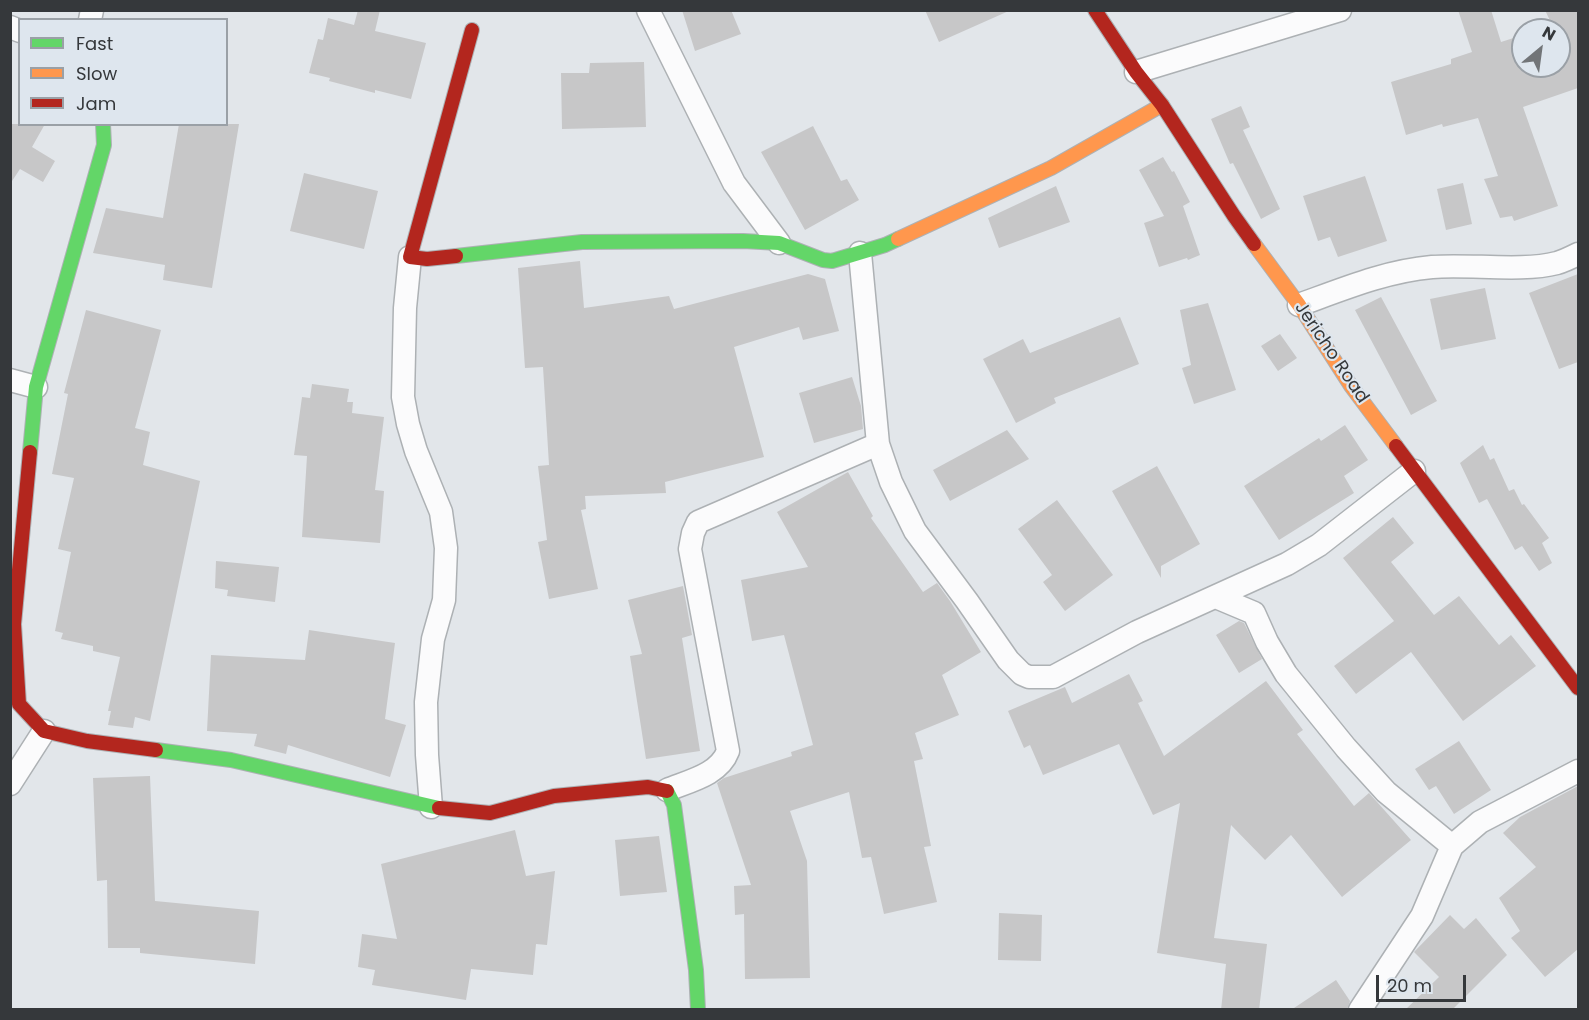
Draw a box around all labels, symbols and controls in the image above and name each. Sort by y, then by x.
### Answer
legend [18,18,228,126]
north arrow [1511,18,1571,78]
text: N [1538,21,1560,47]
text: Fast [76,31,113,56]
text: Slow [76,61,117,86]
text: Jam [76,91,116,116]
street label: Jericho Road [1289,298,1373,408]
scale bar [1379,963,1469,1001]
text: 20 m [1387,973,1432,998]

